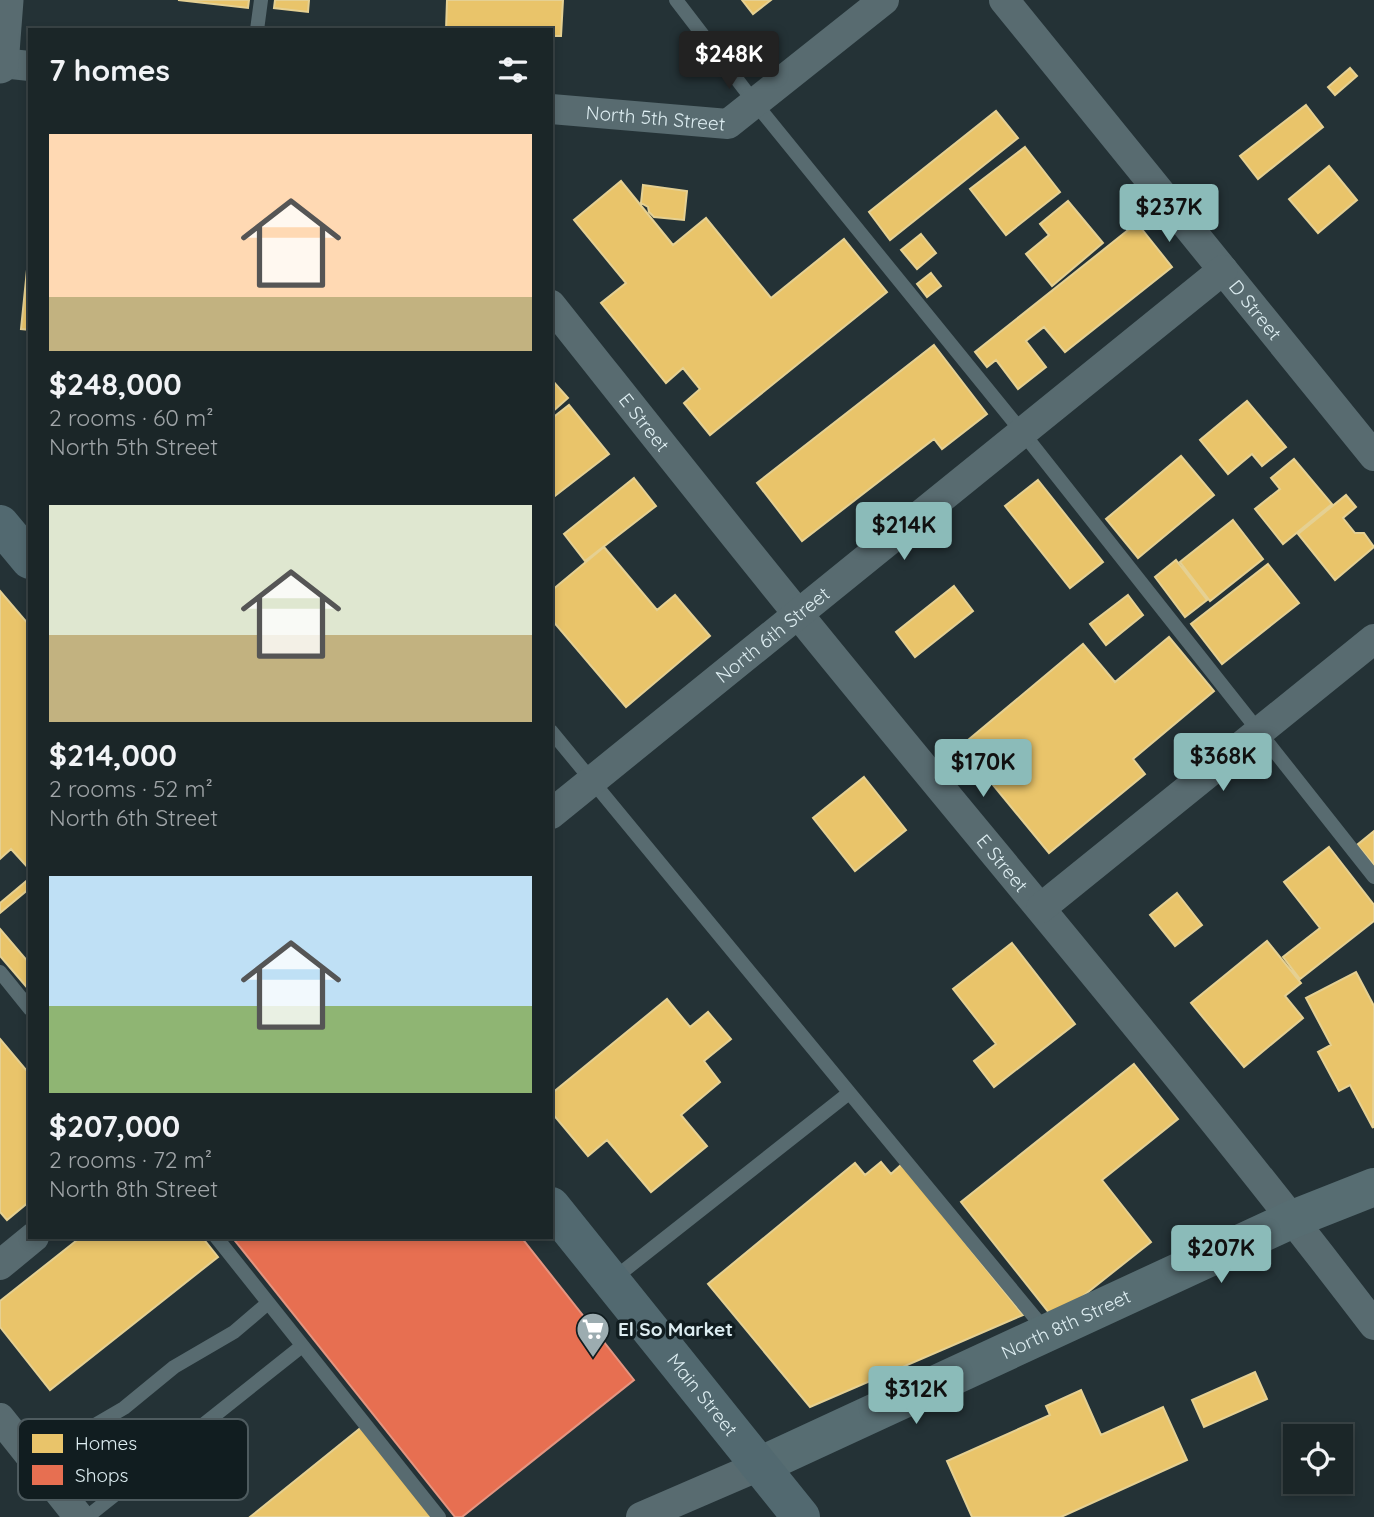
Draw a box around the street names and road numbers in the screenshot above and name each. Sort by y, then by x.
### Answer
street label: North 5th Street [585,100,726,136]
street label: D Street [1224,275,1287,345]
street label: E Street [614,388,675,456]
street label: North 6th Street [711,581,834,688]
street label: E Street [972,829,1034,897]
street label: North 8th Street [997,1284,1134,1364]
street label: Main Street [662,1348,743,1441]

